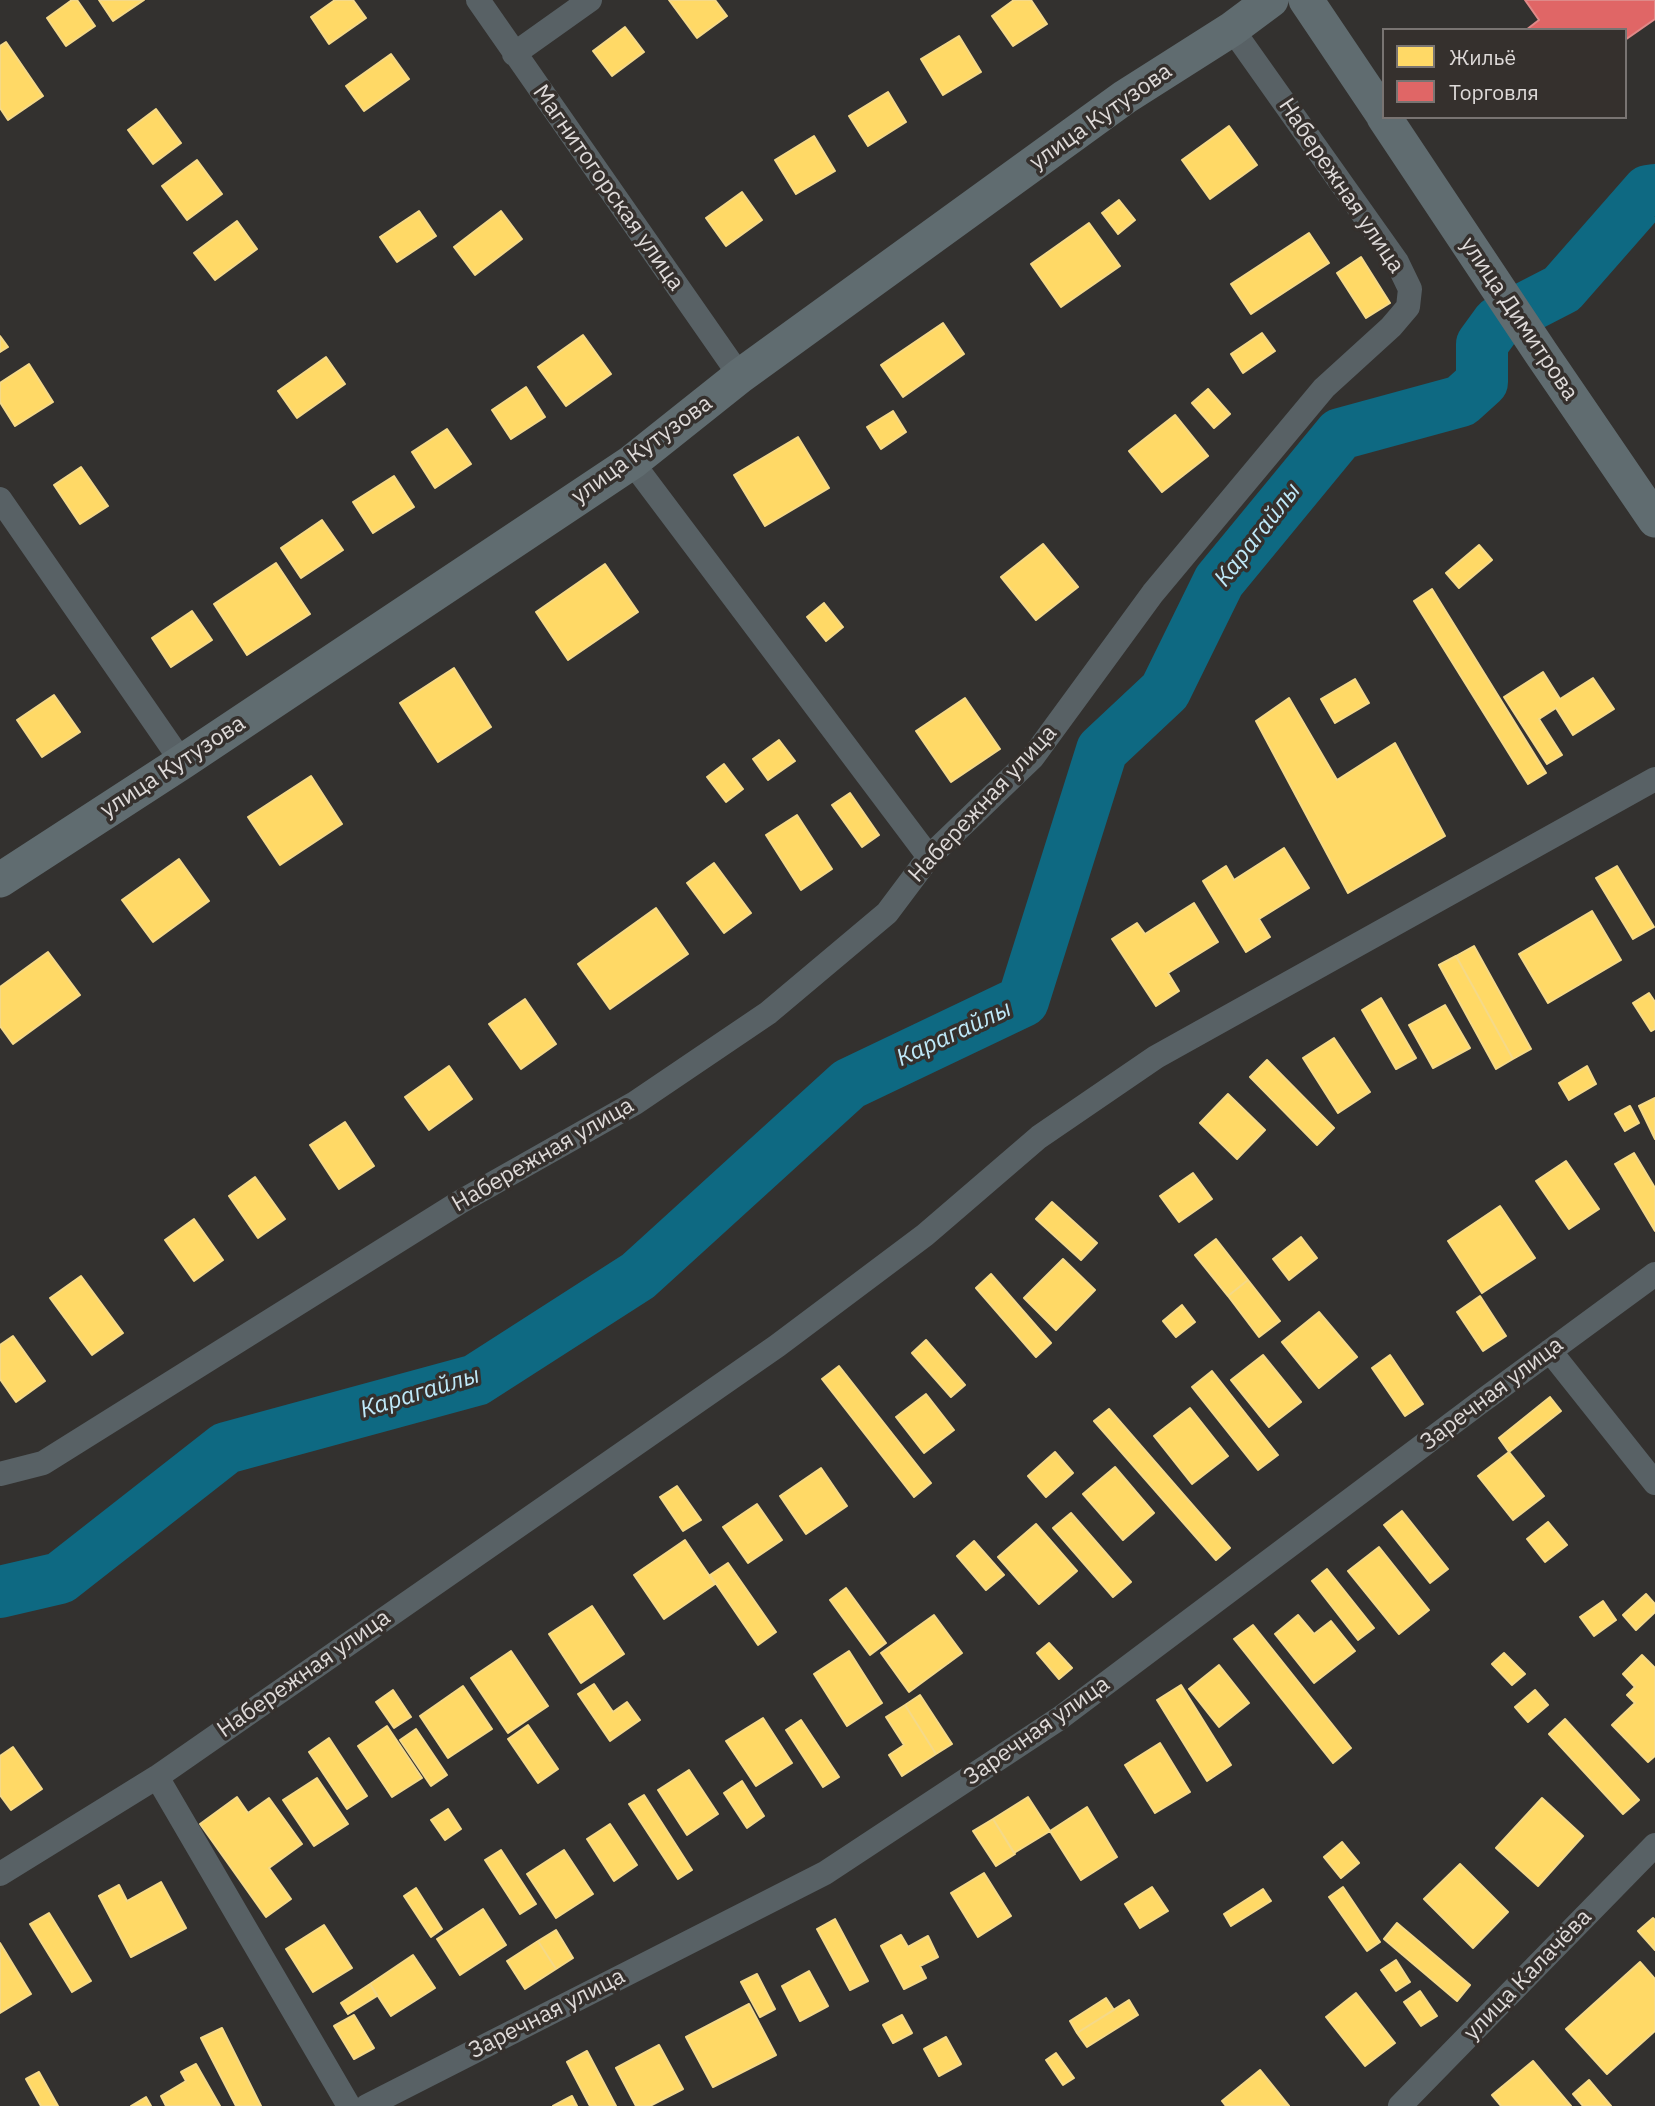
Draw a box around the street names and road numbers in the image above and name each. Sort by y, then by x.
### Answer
street label: улица Кутузова [1025,58,1177,176]
street label: Магнитогорская улица [526,80,690,296]
street label: Набережная улица [1272,93,1410,279]
street label: улица Димитрова [1454,232,1584,406]
street label: улица Кутузова [566,390,718,510]
street label: улица Кутузова [95,710,251,824]
street label: Набережная улица [903,720,1063,888]
street label: Набережная улица [447,1092,639,1218]
street label: Заречная улица [1415,1331,1569,1457]
street label: Набережная улица [212,1604,396,1744]
street label: Заречная улица [959,1671,1115,1791]
street label: улица Калачёва [1458,1904,1598,2046]
street label: Заречная улица [464,1963,630,2065]

